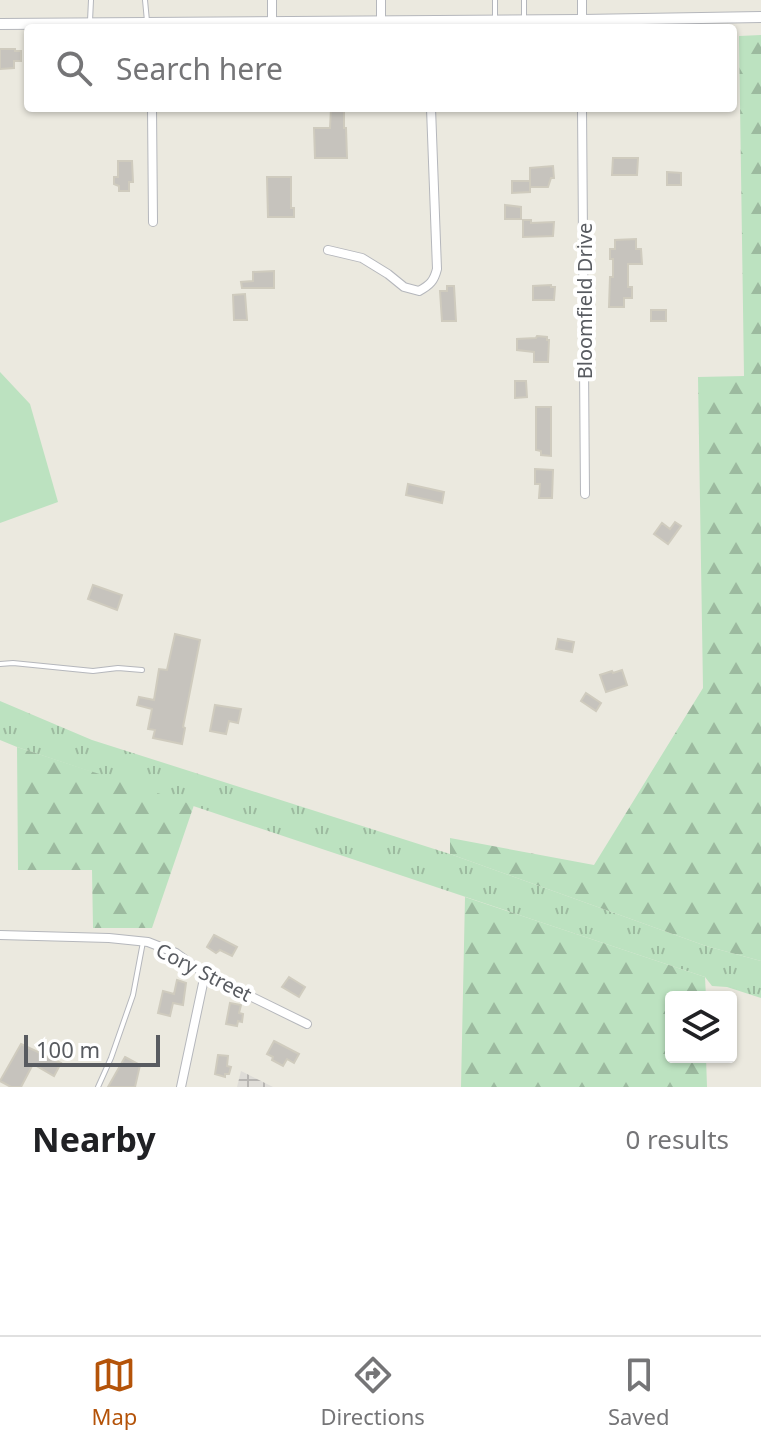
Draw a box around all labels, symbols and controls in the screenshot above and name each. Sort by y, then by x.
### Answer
search box [24,24,737,112]
icon: search [52,46,96,90]
text: Search here [116,48,283,89]
street label: Bloomfield Drive [571,223,598,379]
street label: Cory Street [151,936,257,1008]
map controls [665,991,737,1063]
button: layers [665,991,737,1063]
scale bar [24,1031,160,1067]
text: 100 m [36,1034,100,1064]
text: Nearby [32,1116,156,1162]
text: 0 results [625,1121,729,1157]
tab: Map [92,1353,137,1431]
tab: Directions [320,1353,425,1431]
tab: Saved [608,1353,669,1431]

